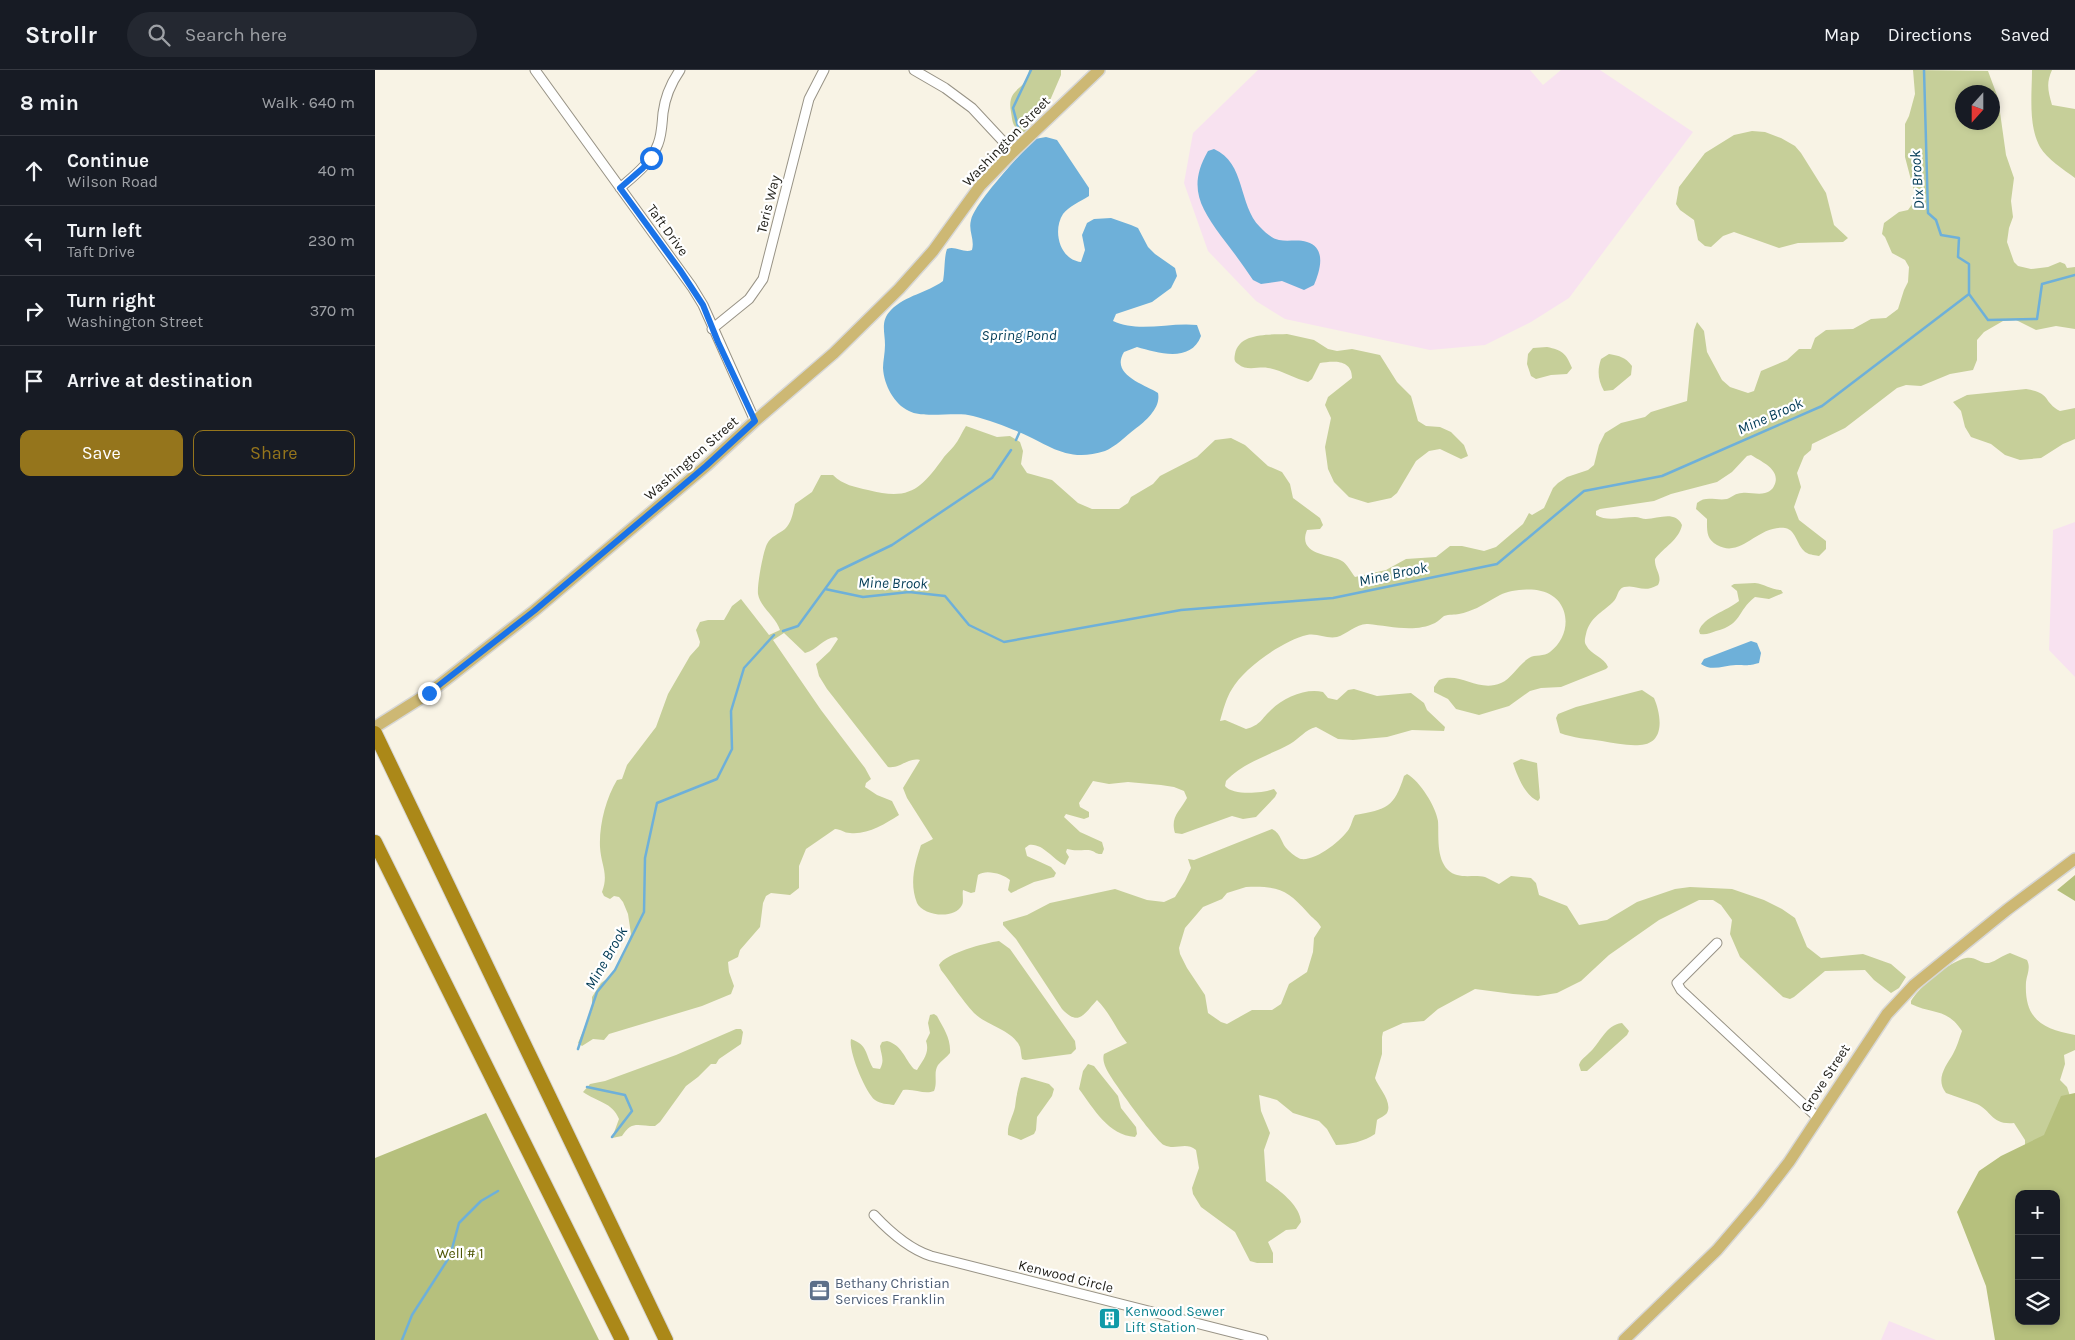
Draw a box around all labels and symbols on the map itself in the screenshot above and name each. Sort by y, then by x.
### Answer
north arrow [1955,85,2000,130]
street label: Washington Street [959,93,1054,190]
route start [640,147,663,170]
water label: Dix Brook [1906,150,1928,210]
street label: Teris Way [753,173,784,235]
street label: Taft Drive [643,201,692,259]
water label: Spring Pond [981,326,1057,344]
water label: Mine Brook [1735,393,1806,438]
street label: Washington Street [641,413,742,504]
water label: Mine Brook [1357,558,1429,590]
water label: Mine Brook [858,573,928,593]
route end [418,682,441,705]
water label: Mine Brook [581,923,631,993]
street label: Grove Street [1797,1041,1854,1115]
park label: Well # 1 [436,1245,484,1262]
street label: Kenwood Circle [1017,1256,1115,1297]
place label: Bethany Christian Services Franklin [835,1275,950,1308]
office icon: Bethany Christian Services Franklin [807,1279,831,1303]
place label: Kenwood Sewer Lift Station [1125,1303,1225,1336]
building icon: Kenwood Sewer Lift Station [1097,1307,1121,1331]

